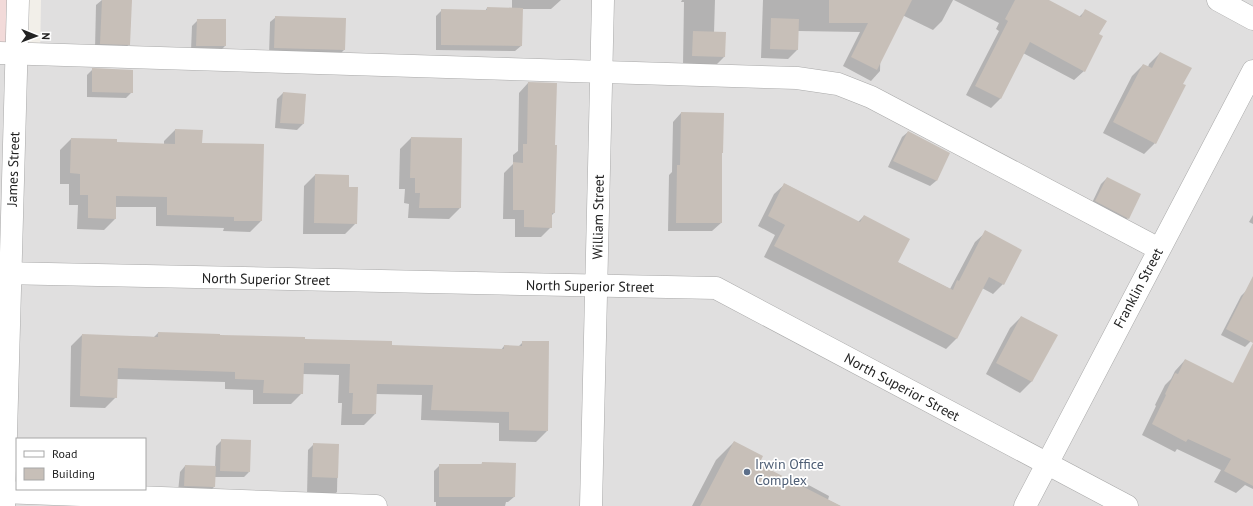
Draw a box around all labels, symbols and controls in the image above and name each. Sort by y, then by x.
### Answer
north arrow [16,16,56,56]
text: N [39,32,53,40]
street label: James Street [3,131,23,208]
street label: William Street [588,174,608,260]
street label: Franklin Street [1109,245,1167,331]
street label: North Superior Street [202,269,330,289]
street label: North Superior Street [526,276,654,296]
street label: North Superior Street [841,349,963,425]
legend [16,438,146,490]
text: Road [52,446,77,461]
place label: Irwin Office Complex [755,455,824,489]
text: Building [52,466,95,481]
marker: Irwin Office Complex [742,467,752,477]

